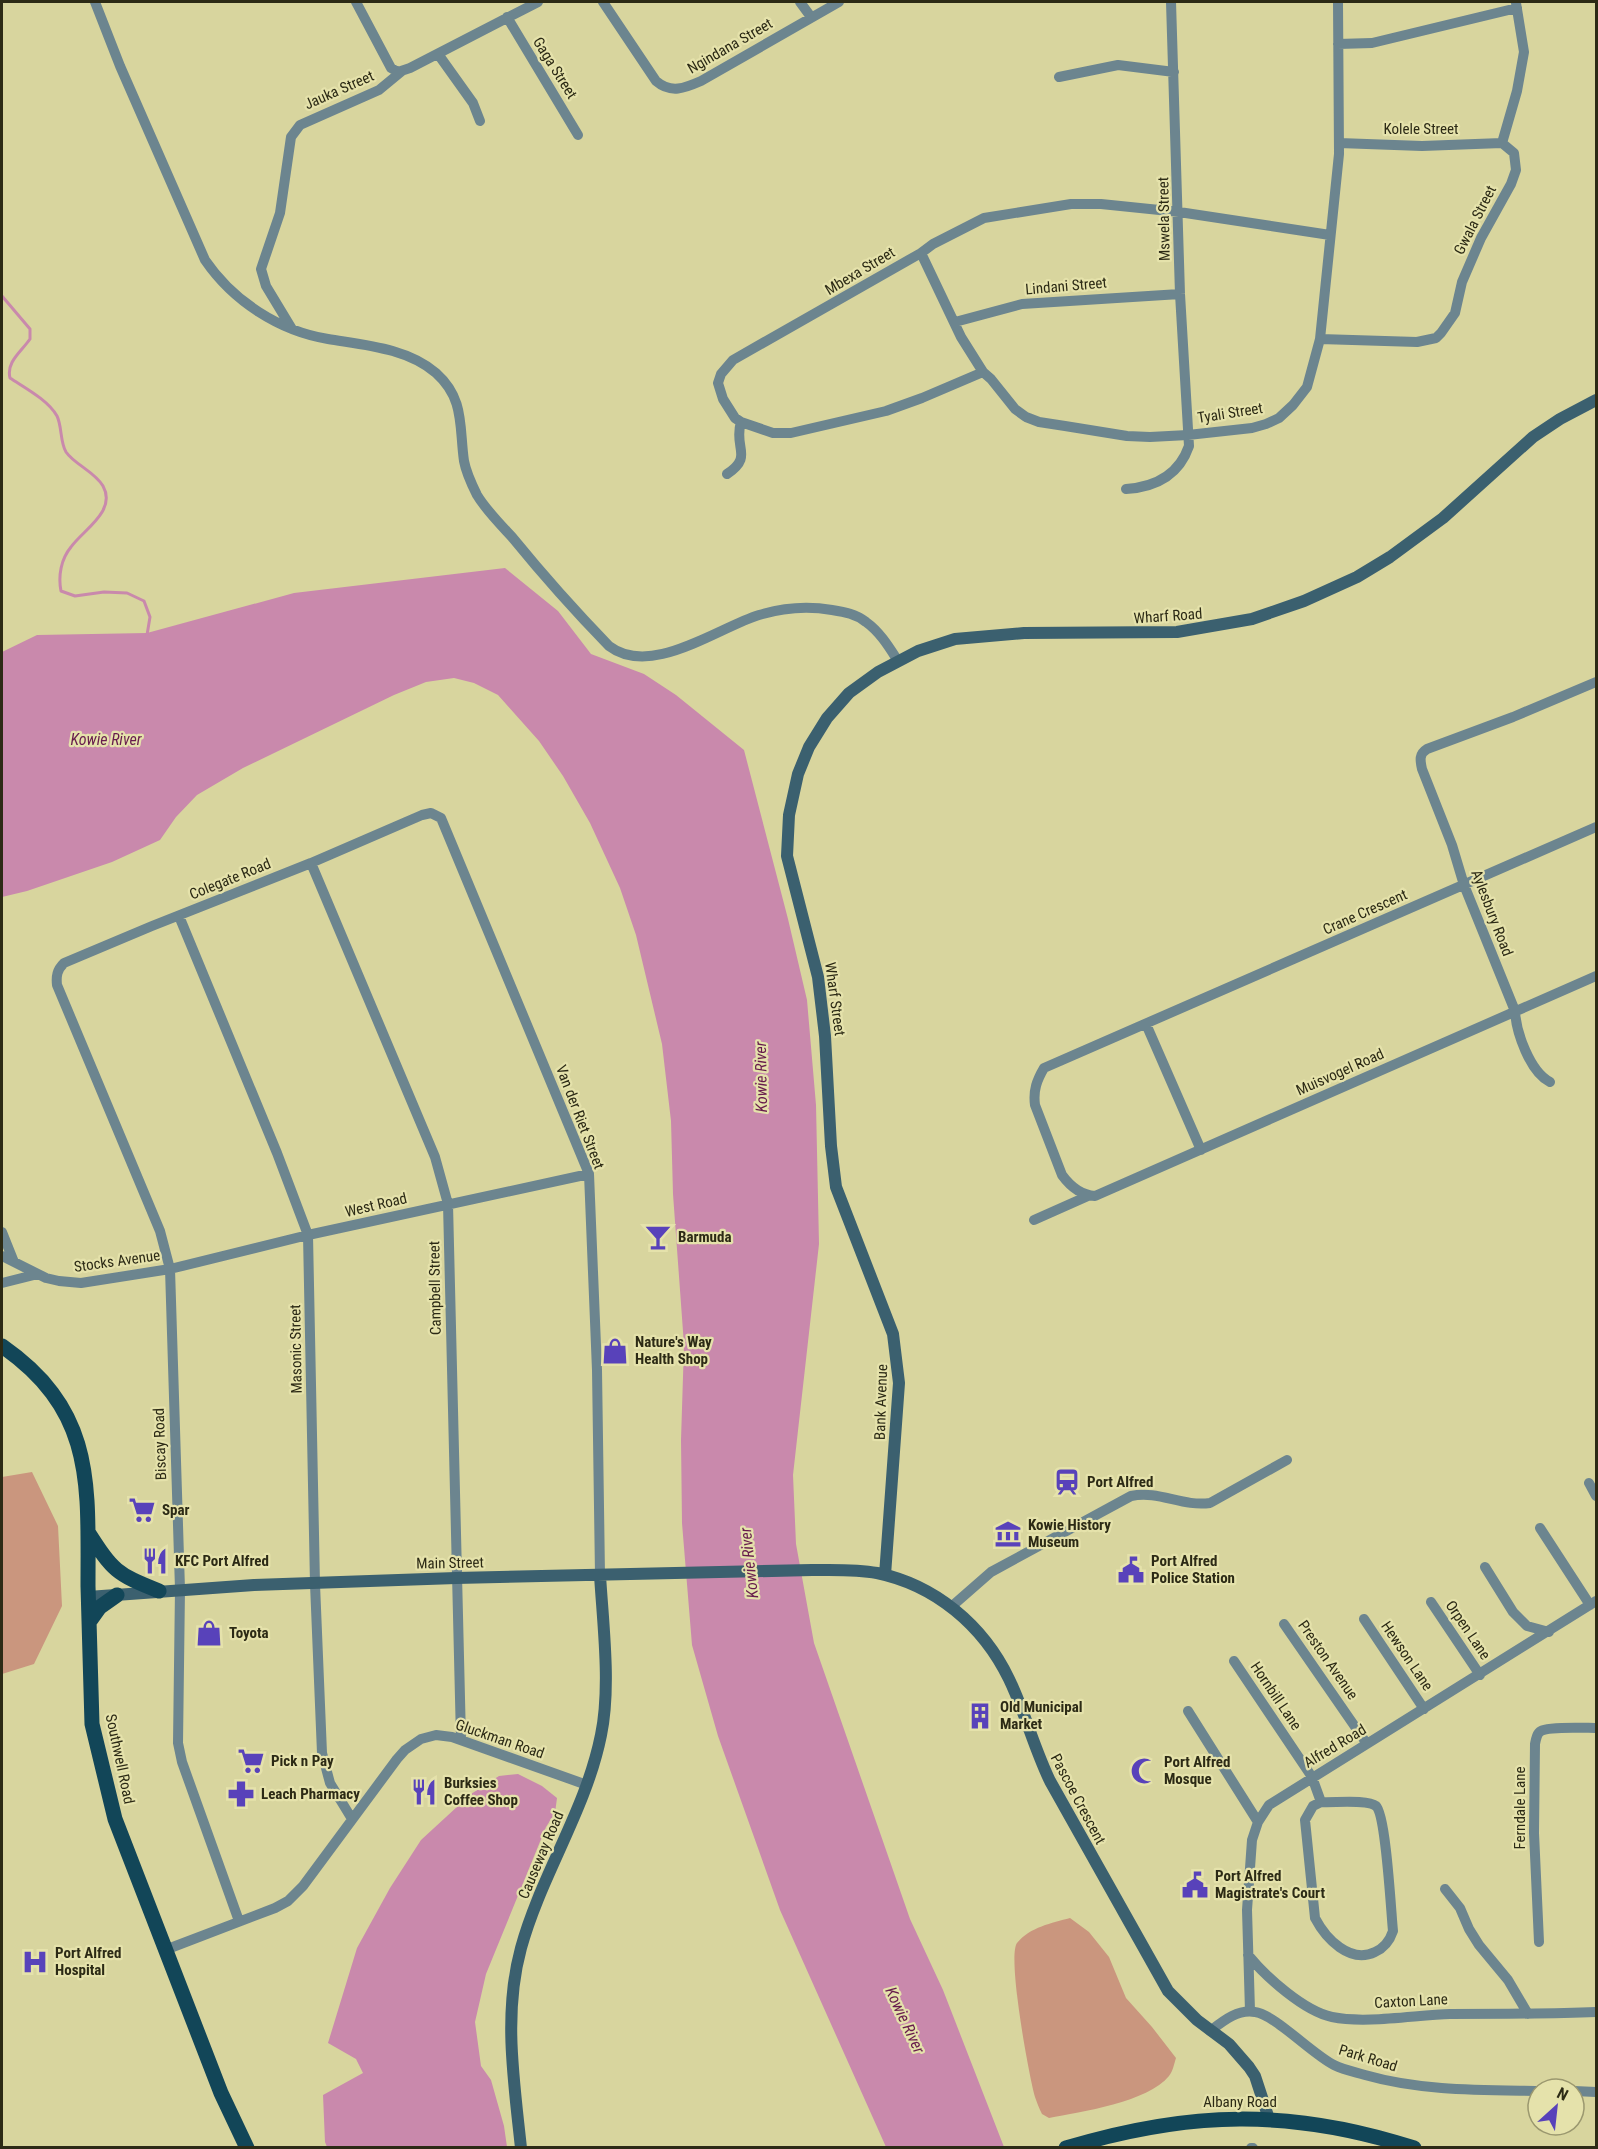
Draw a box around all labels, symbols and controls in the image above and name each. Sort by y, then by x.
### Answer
street label: Ngindana Street [684,14,776,78]
street label: Gaga Street [529,34,581,102]
street label: Jauka Street [301,67,377,113]
street label: Kolele Street [1383,120,1459,138]
street label: Mswela Street [1154,177,1174,261]
street label: Gwala Street [1450,182,1500,258]
street label: Mbexa Street [822,243,898,299]
street label: Lindani Street [1024,273,1108,299]
street label: Tyali Street [1196,399,1264,427]
street label: Wharf Road [1133,605,1203,627]
water label: Kowie River [71,730,143,749]
street label: Colegate Road [187,855,273,903]
street label: Aylesbury Road [1467,867,1517,959]
street label: Crane Crescent [1320,885,1410,939]
street label: Wharf Street [821,961,849,1037]
water label: Kowie River [751,1040,771,1113]
street label: Muisvogel Road [1293,1045,1387,1099]
street label: Van der Riet Street [552,1062,608,1172]
street label: West Road [343,1189,409,1221]
bar icon: Barmuda [643,1222,673,1252]
place label: Barmuda [678,1228,731,1246]
street label: Campbell Street [425,1241,445,1335]
street label: Stocks Avenue [73,1246,161,1276]
street label: Masonic Street [286,1304,306,1394]
place label: Nature's Way Health Shop [635,1333,712,1368]
shop icon: Nature's Way Health Shop [600,1336,630,1366]
street label: Bank Avenue [871,1364,891,1440]
street label: Biscay Road [150,1408,170,1480]
station icon: Port Alfred [1052,1467,1082,1497]
place label: Port Alfred [1087,1473,1153,1491]
supermarket icon: Spar [127,1495,157,1525]
place label: Spar [162,1501,190,1519]
place label: Kowie History Museum [1028,1516,1111,1551]
museum icon: Kowie History Museum [993,1519,1023,1549]
water label: Kowie River [736,1525,762,1599]
restaurant icon: KFC Port Alfred [140,1546,170,1576]
place label: KFC Port Alfred [175,1552,269,1570]
place label: Port Alfred Police Station [1151,1552,1235,1587]
street label: Main Street [416,1553,484,1573]
public building icon: Port Alfred Police Station [1116,1555,1146,1585]
street label: Orpen Lane [1442,1597,1494,1663]
street label: Preston Avenue [1294,1617,1362,1703]
shop icon: Toyota [194,1618,224,1648]
street label: Hewson Lane [1377,1618,1437,1694]
place label: Toyota [229,1624,269,1642]
street label: Hornbill Lane [1247,1658,1305,1734]
place label: Old Municipal Market [1000,1698,1083,1733]
building icon: Old Municipal Market [965,1701,995,1731]
street label: Southwell Road [102,1712,138,1806]
street label: Gluckman Road [453,1715,547,1763]
street label: Alfred Road [1301,1720,1369,1772]
supermarket icon: Pick n Pay [236,1746,266,1776]
street label: Pascoe Crescent [1047,1751,1109,1847]
place label: Pick n Pay [271,1752,334,1770]
place label: Port Alfred Mosque [1164,1753,1230,1788]
mosque icon: Port Alfred Mosque [1129,1756,1159,1786]
street label: Ferndale Lane [1511,1766,1529,1850]
place label: Burksies Coffee Shop [444,1774,518,1809]
restaurant icon: Burksies Coffee Shop [409,1777,439,1807]
pharmacy icon: Leach Pharmacy [226,1779,256,1809]
place label: Leach Pharmacy [261,1785,360,1803]
street label: Causeway Road [514,1808,568,1902]
place label: Port Alfred Magistrate's Court [1215,1867,1325,1902]
public building icon: Port Alfred Magistrate's Court [1180,1870,1210,1900]
place label: Port Alfred Hospital [55,1944,121,1979]
hospital icon: Port Alfred Hospital [20,1947,50,1977]
water label: Kowie River [881,1984,929,2057]
street label: Caxton Lane [1374,1990,1448,2012]
street label: Park Road [1337,2041,1399,2075]
north arrow [1526,2077,1586,2137]
text: N [1554,2083,1571,2105]
street label: Albany Road [1203,2093,1277,2111]

